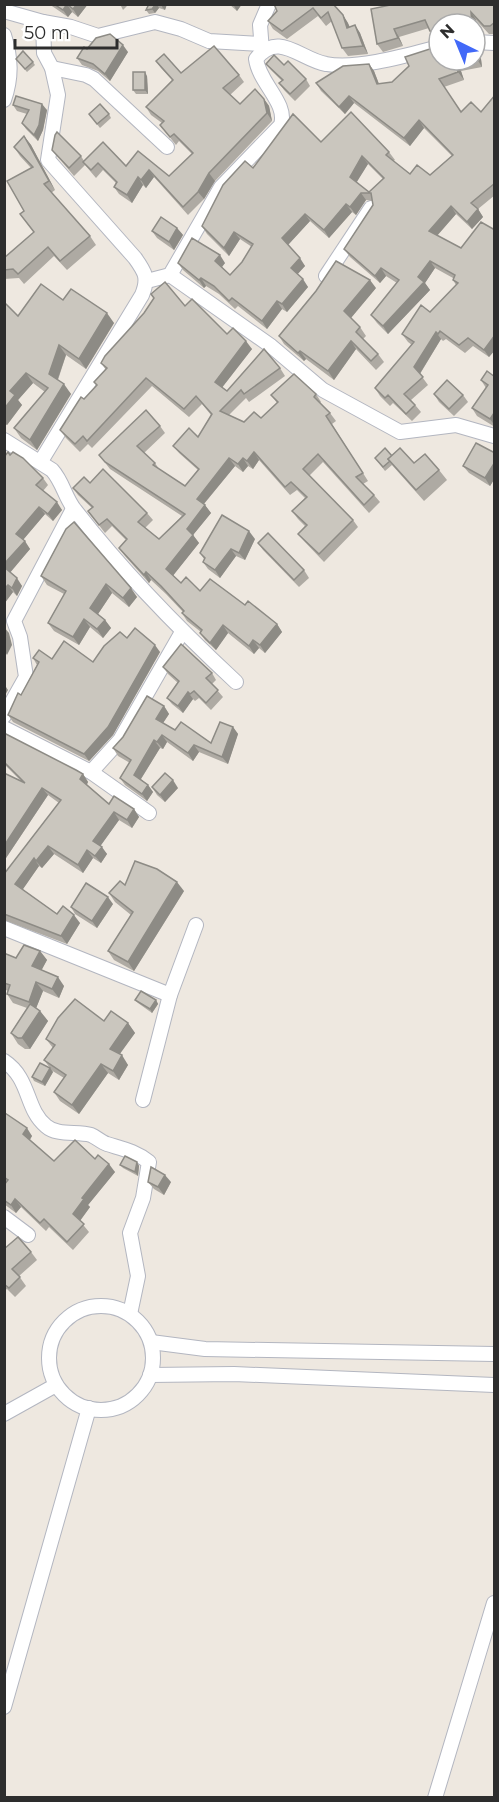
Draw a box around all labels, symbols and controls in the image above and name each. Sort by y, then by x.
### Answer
scale bar [15,12,117,50]
north arrow [427,12,487,72]
text: N [436,20,458,43]
text: 50 m [24,22,70,44]

